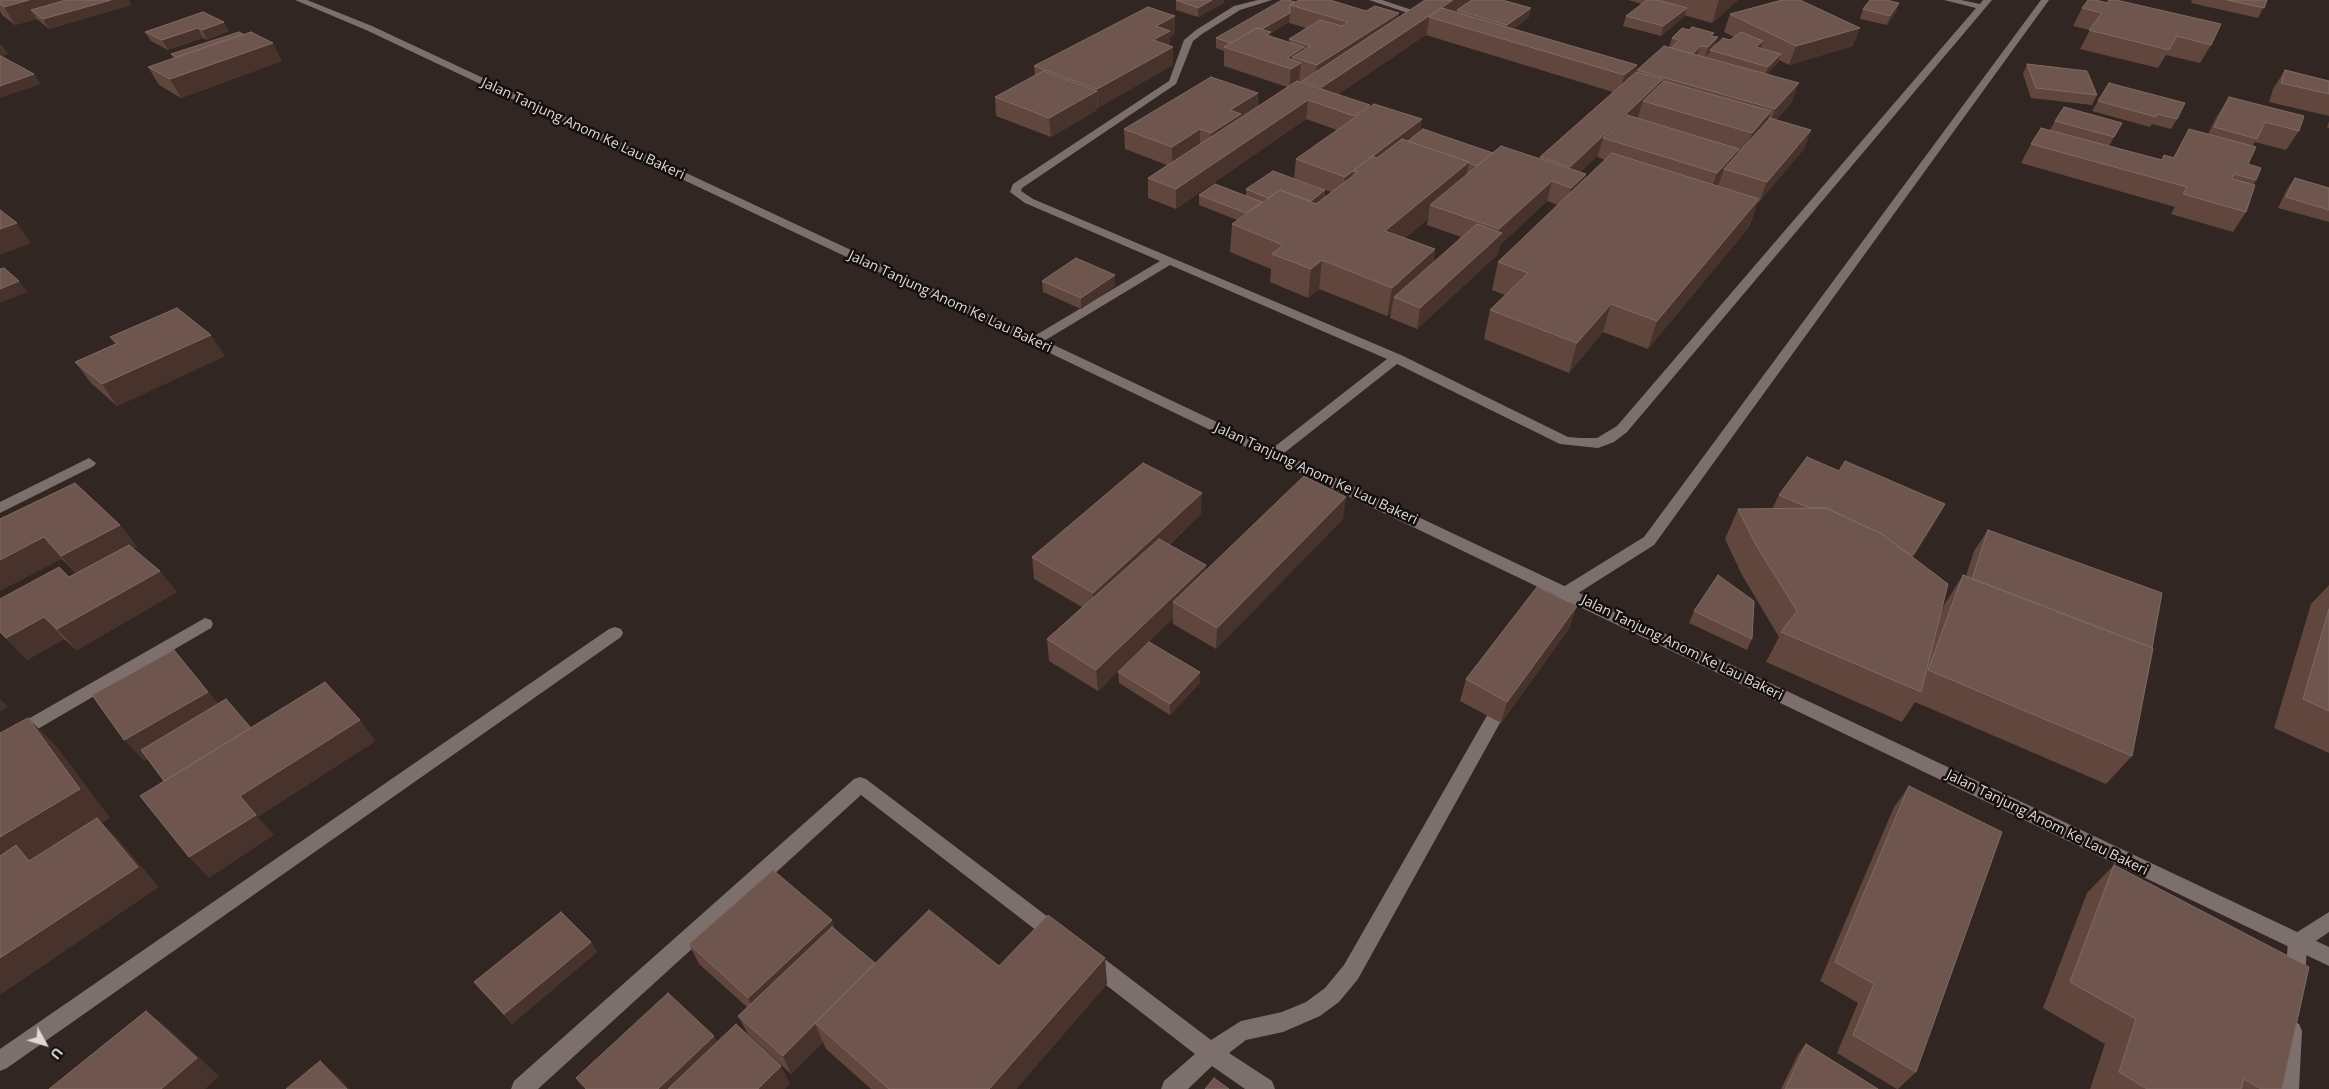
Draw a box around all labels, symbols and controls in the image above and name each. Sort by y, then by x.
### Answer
street label: Jalan Tanjung Anom Ke Lau Bakeri [479,74,687,184]
street label: Jalan Tanjung Anom Ke Lau Bakeri [846,247,1054,357]
street label: Jalan Tanjung Anom Ke Lau Bakeri [1212,419,1420,529]
street label: Jalan Tanjung Anom Ke Lau Bakeri [1578,592,1786,704]
street label: Jalan Tanjung Anom Ke Lau Bakeri [1943,767,2151,879]
north arrow [20,1019,70,1069]
text: U [46,1044,68,1064]

